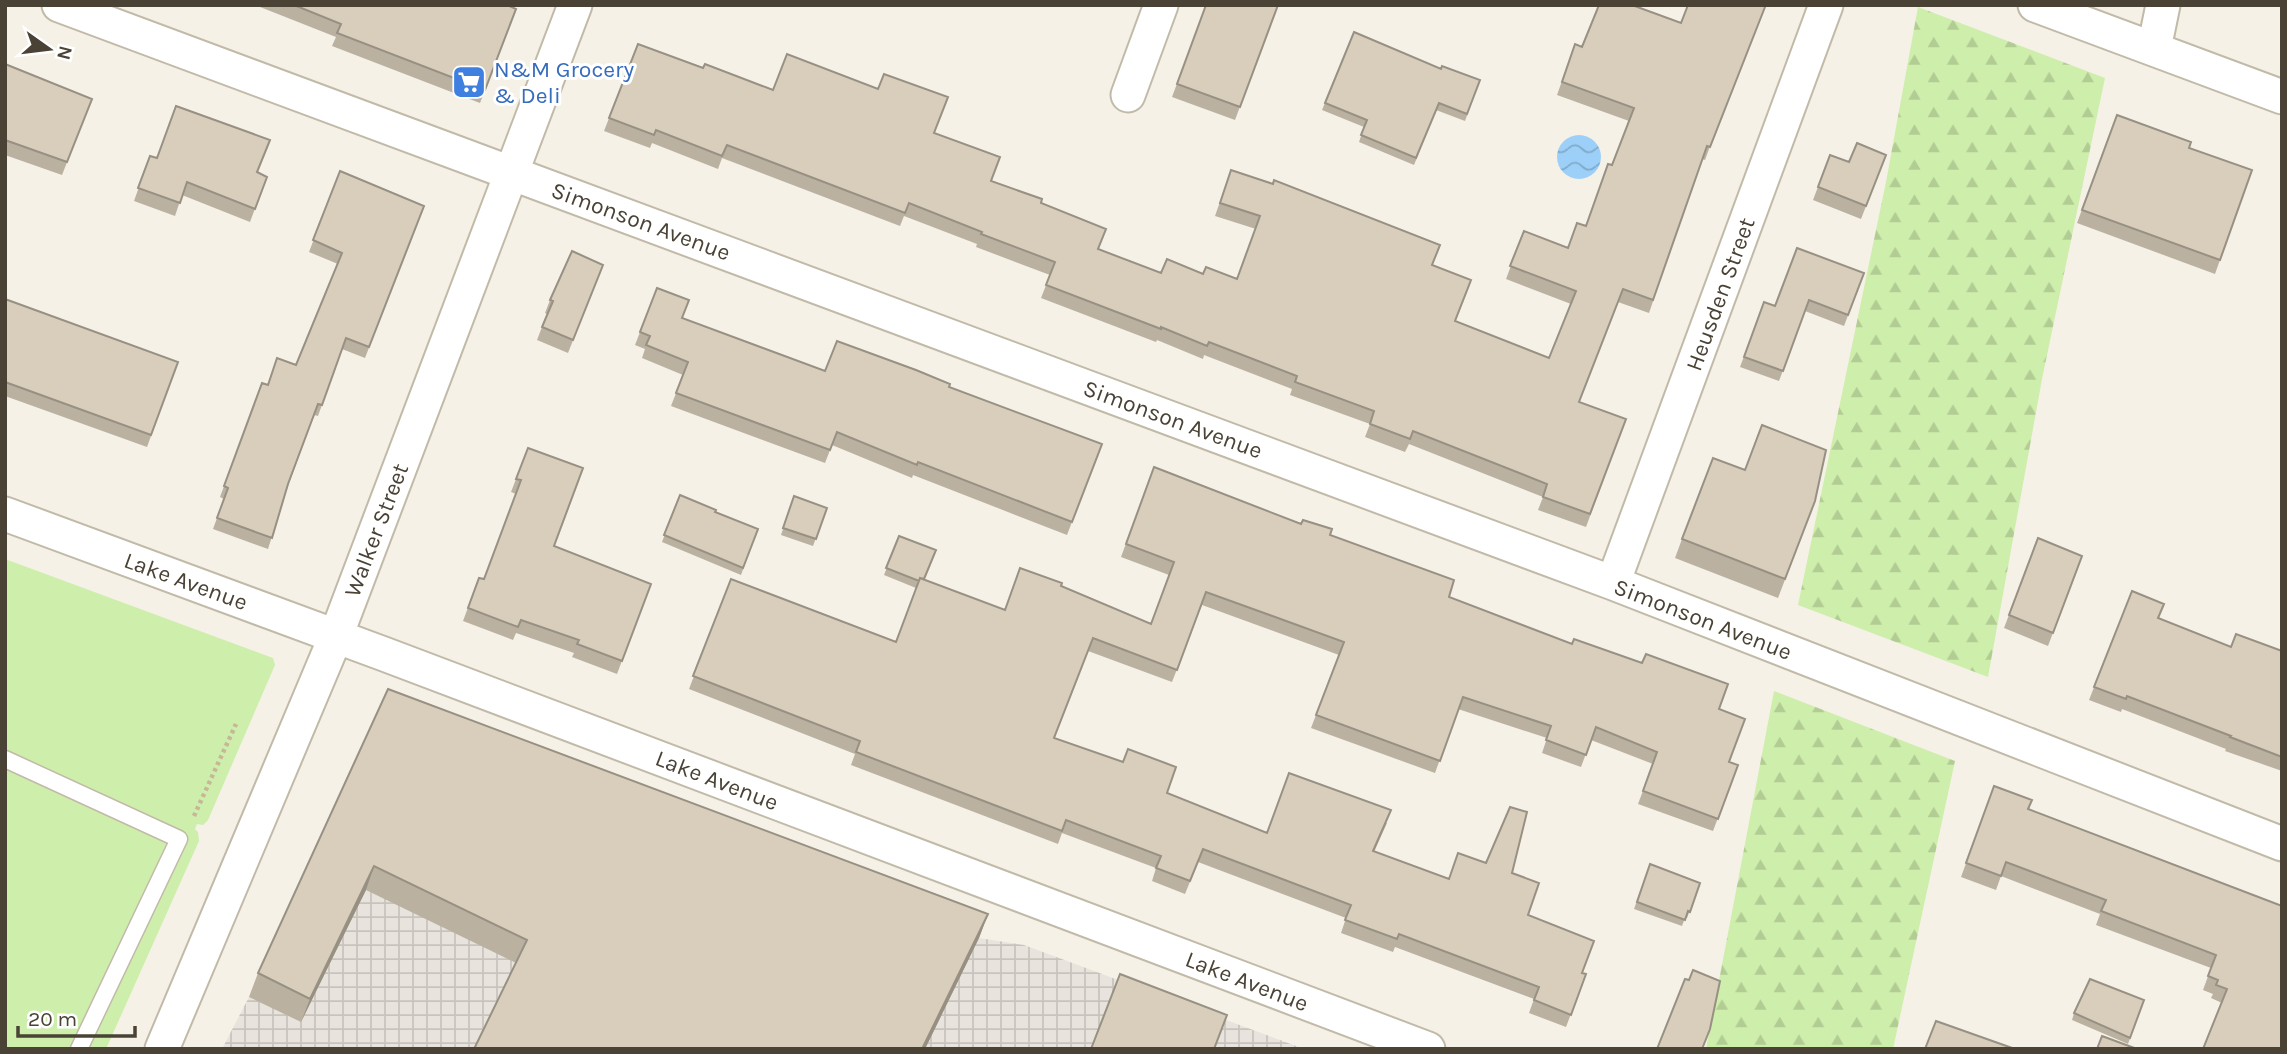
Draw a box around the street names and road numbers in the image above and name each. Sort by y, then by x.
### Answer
street label: Simonson Avenue [548,177,734,266]
street label: Heusden Street [1680,214,1761,374]
street label: Simonson Avenue [1080,375,1266,464]
street label: Walker Street [339,459,414,601]
street label: Lake Avenue [120,547,251,616]
street label: Simonson Avenue [1610,573,1796,666]
street label: Lake Avenue [652,745,782,816]
street label: Lake Avenue [1182,946,1312,1017]

